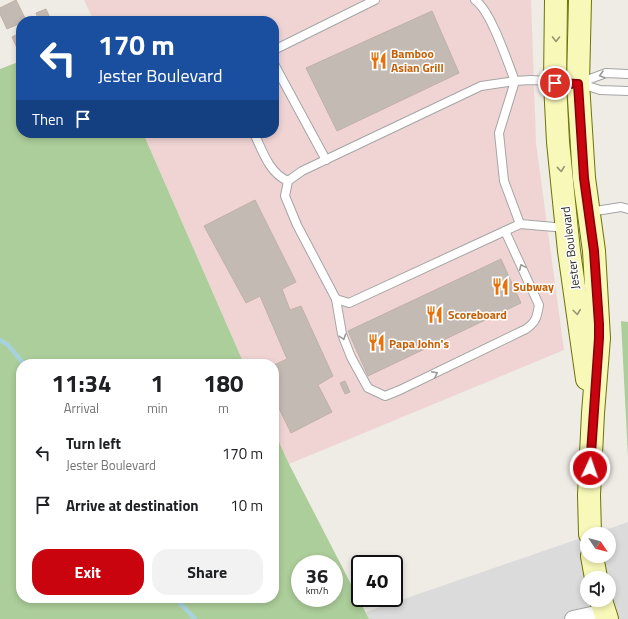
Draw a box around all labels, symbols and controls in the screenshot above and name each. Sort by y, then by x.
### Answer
text: 170 m [98,23,175,66]
icon: left [32,32,84,84]
one-way arrow [552,36,560,42]
place label: Bamboo Asian Grill [391,44,444,77]
restaurant icon: Bamboo Asian Grill [368,50,388,70]
text: Jester Boulevard [98,62,222,89]
pin [538,66,572,100]
one-way arrow [599,70,606,79]
icon: arrive [544,72,566,94]
text: Then [32,108,64,131]
icon: arrive [72,108,94,130]
one-way arrow [556,166,565,172]
street label: Jester Boulevard [556,206,584,290]
one-way arrow [518,264,526,271]
restaurant icon: Subway [490,276,510,296]
place label: Subway [513,277,554,296]
restaurant icon: Scoreboard [425,304,445,324]
place label: Scoreboard [448,305,507,324]
one-way arrow [572,309,581,315]
one-way arrow [339,333,347,340]
restaurant icon: Papa John's [366,333,386,353]
place label: Papa John's [389,334,449,353]
text: 11:34 [52,365,111,401]
text: 1 [151,365,164,401]
text: 180 [203,365,243,401]
one-way arrow [431,371,438,379]
text: Arrival [64,398,99,418]
text: min [147,398,168,418]
text: m [218,398,229,418]
text: Turn left [66,432,121,455]
icon: left [32,442,54,464]
text: 170 m [222,442,263,465]
position arrow [569,447,611,489]
text: Jester Boulevard [66,455,156,475]
icon: arrive [32,494,54,516]
text: Arrive at destination [66,494,199,517]
text: 10 m [230,494,263,517]
north arrow [580,527,616,563]
map controls [580,527,616,607]
button: Exit [32,549,144,595]
button: Share [152,549,263,595]
speed limit sign: 40 [351,555,403,607]
text: 36 [306,560,328,591]
button: sound [580,571,616,607]
text: km/h [306,583,328,598]

